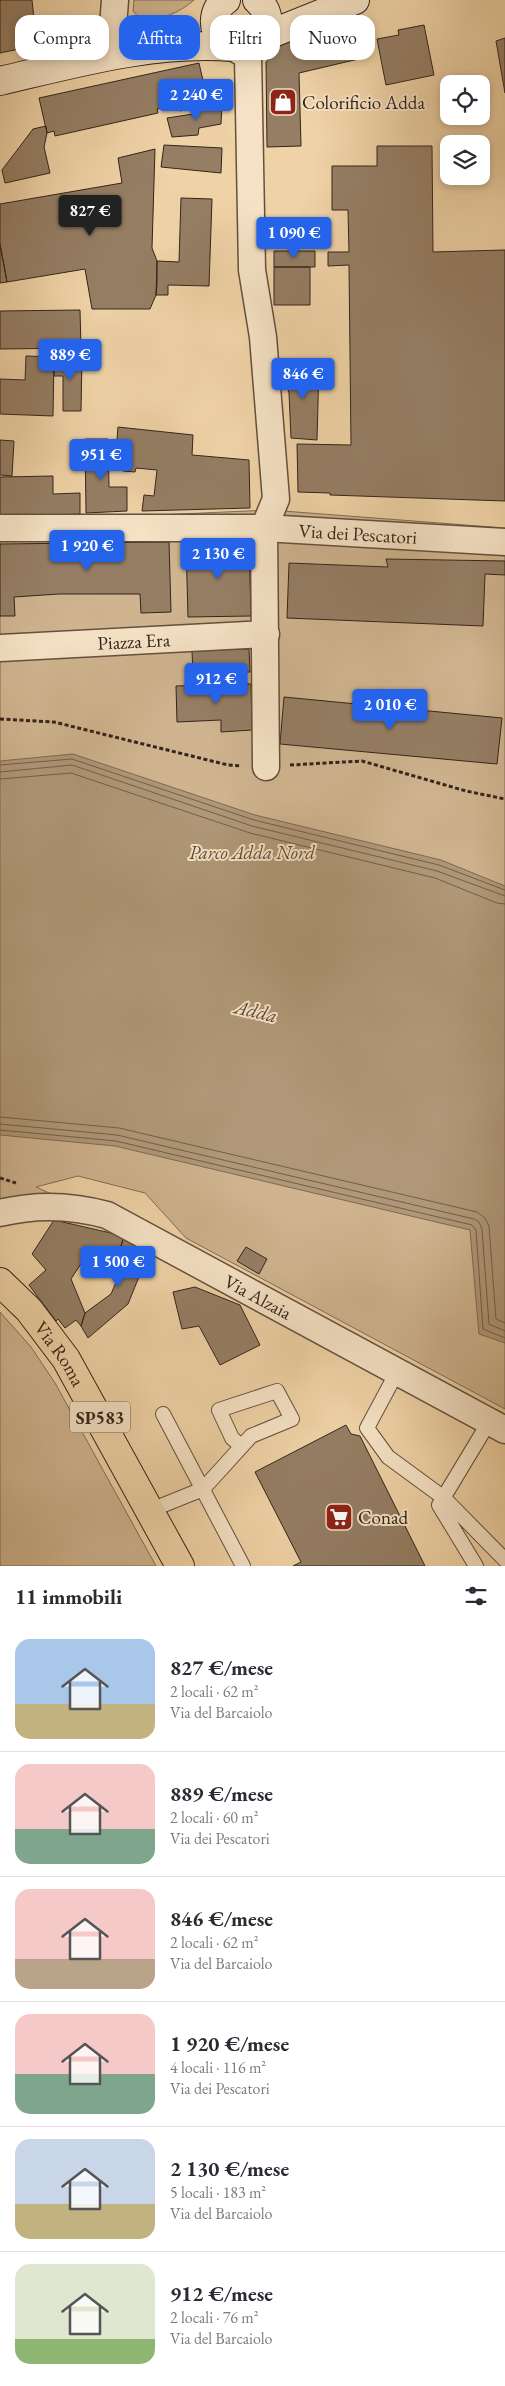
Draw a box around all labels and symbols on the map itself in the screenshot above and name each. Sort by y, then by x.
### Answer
pin: 2 240 € [150,78,242,121]
shop icon: Colorificio Adda [268,87,298,117]
place label: Colorificio Adda [302,90,425,115]
pin: 827 € [55,194,125,237]
pin: 1 090 € [248,216,340,259]
pin: 889 € [35,338,105,381]
pin: 846 € [268,358,338,400]
pin: 951 € [66,438,136,481]
street label: Via dei Pescatori [298,518,418,549]
pin: 1 920 € [41,530,133,572]
pin: 2 130 € [172,538,264,580]
street label: Piazza Era [97,627,171,655]
pin: 912 € [181,662,251,705]
pin: 2 010 € [344,688,436,731]
park label: Parco Adda Nord [189,840,315,865]
water label: Adda [230,993,280,1028]
pin: 1 500 € [72,1246,164,1288]
street label: Via Alzaia [220,1268,297,1325]
street label: Via Roma [29,1316,91,1391]
road number: SP583 [70,1401,130,1432]
supermarket icon: Conad [324,1502,354,1532]
place label: Conad [358,1505,409,1530]

